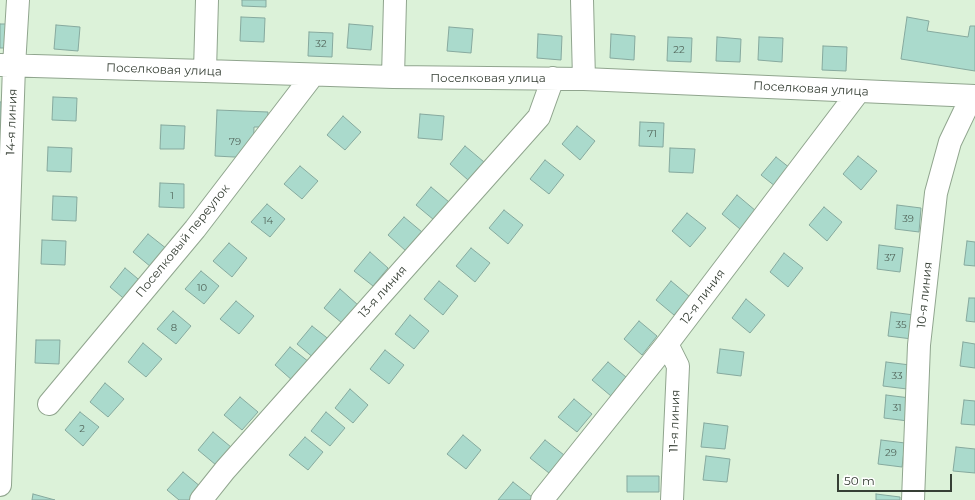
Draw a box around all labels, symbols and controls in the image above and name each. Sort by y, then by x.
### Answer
house number: 32 [315,38,327,50]
house number: 22 [673,44,685,56]
street label: Поселковая улица [106,61,222,79]
street label: Поселковая улица [430,71,546,85]
street label: Поселковая улица [753,79,869,99]
street label: 14-я линия [4,88,20,156]
house number: 71 [647,128,657,140]
house number: 79 [229,136,241,148]
street label: Поселковый переулок [133,182,233,300]
house number: 1 [170,190,174,202]
house number: 39 [902,213,914,225]
house number: 14 [263,215,273,227]
house number: 37 [884,252,896,264]
street label: 10-я линия [914,261,936,329]
street label: 13-я линия [356,263,410,321]
street label: 12-я линия [678,267,728,327]
house number: 10 [197,282,207,294]
house number: 35 [895,319,907,331]
house number: 8 [171,322,177,334]
house number: 33 [891,370,903,382]
street label: 11-я линия [667,389,683,453]
house number: 31 [892,402,902,414]
house number: 2 [79,423,85,435]
house number: 29 [885,447,897,459]
scale bar [839,466,954,492]
text: 50 m [844,473,875,488]

